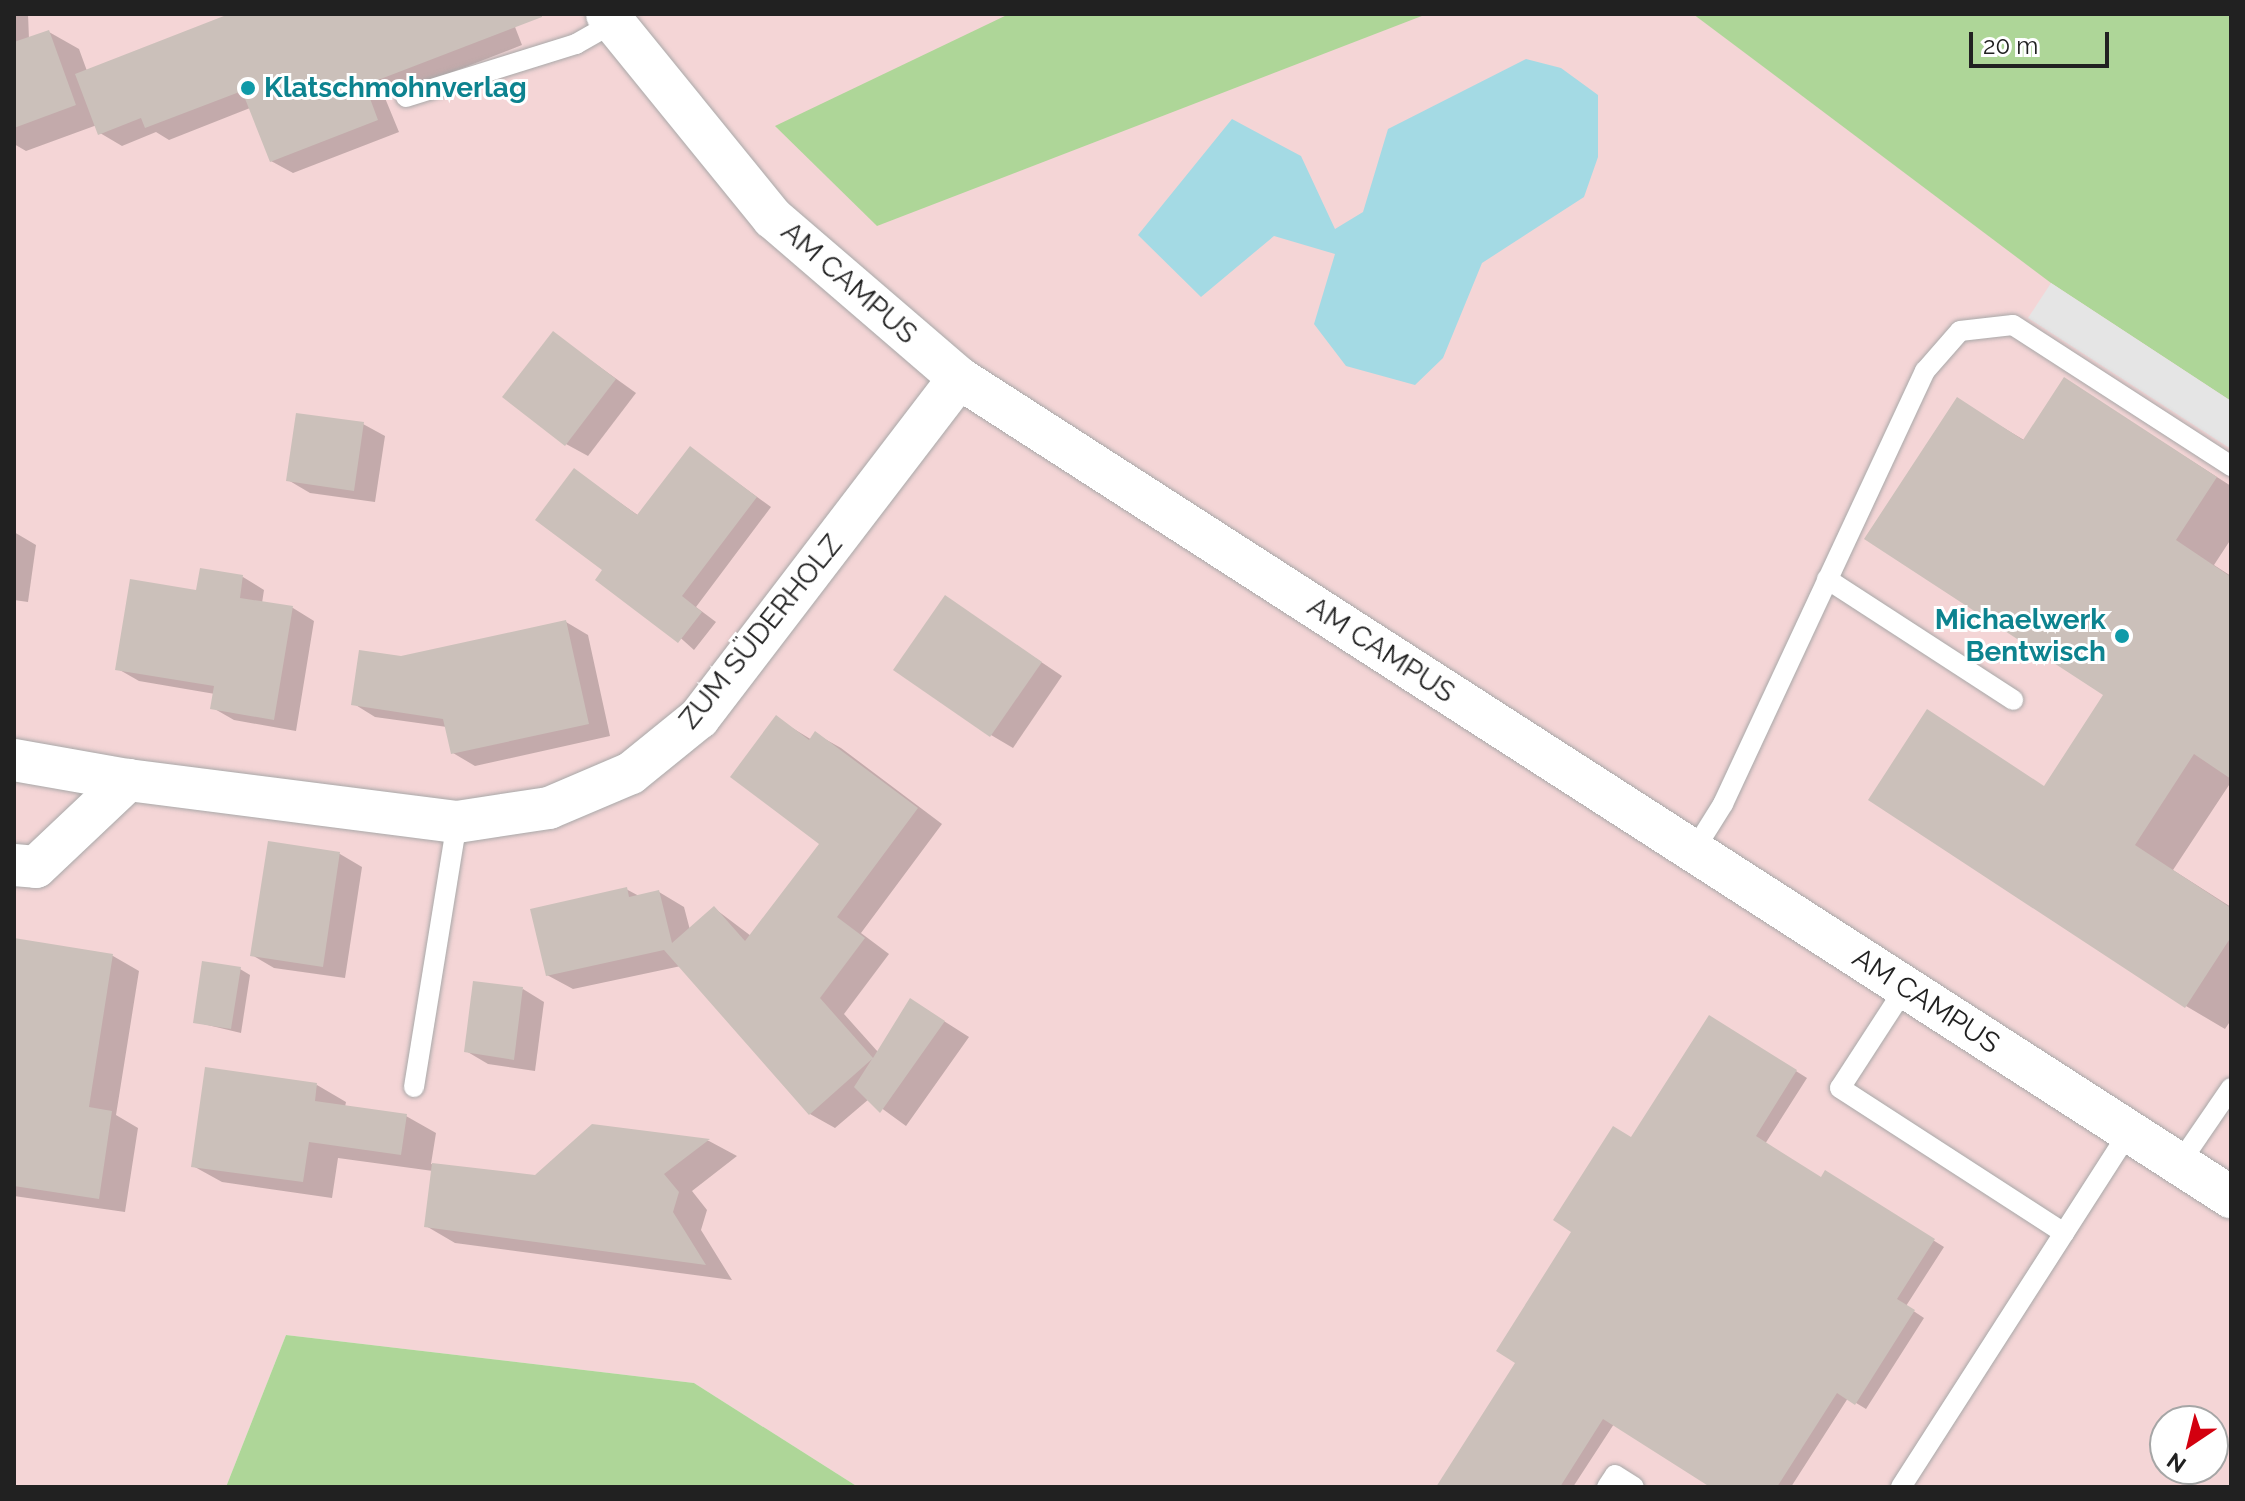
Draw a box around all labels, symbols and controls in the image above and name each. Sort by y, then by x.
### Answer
scale bar [1973,16,2113,66]
text: 20 m [1983,31,2038,60]
place label: Klatschmohnverlag [264,71,527,105]
marker: Klatschmohnverlag [239,79,257,97]
street label: AM CAMPUS [774,215,924,351]
street label: ZUM SÜDERHOLZ [673,528,849,736]
street label: AM CAMPUS [1301,590,1461,710]
place label: Michaelwerk Bentwisch [1935,603,2106,669]
marker: Michaelwerk Bentwisch [2113,627,2131,645]
street label: AM CAMPUS [1846,941,2006,1061]
north arrow [2149,1405,2229,1485]
text: N [2162,1448,2191,1478]

